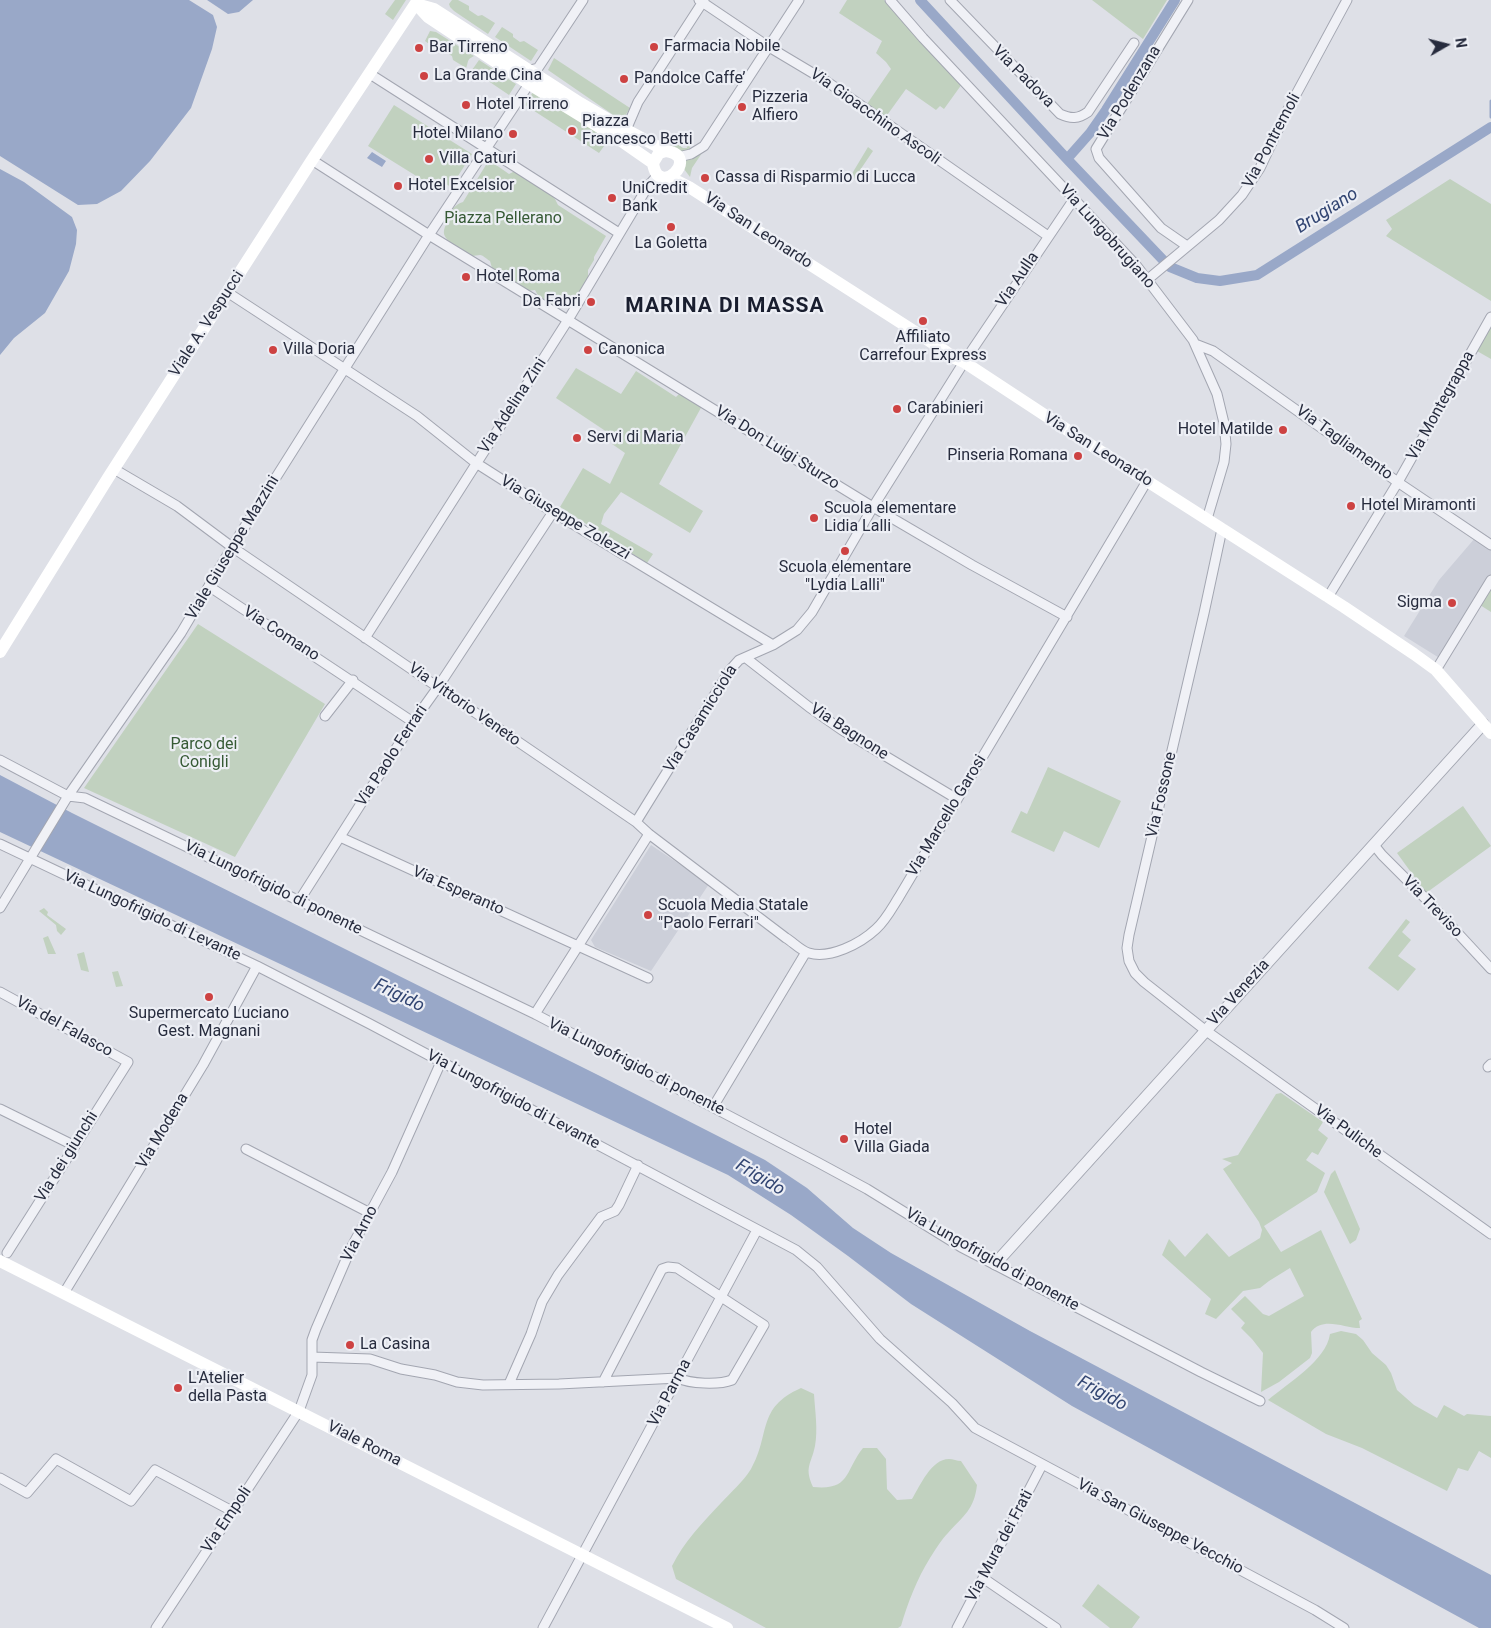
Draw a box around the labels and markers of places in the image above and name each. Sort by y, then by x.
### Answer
place label: Farmacia Nobile [664,37,780,57]
place label: Bar Tirreno [429,38,508,58]
marker: Farmacia Nobile [648,41,660,53]
marker: Bar Tirreno [413,42,425,54]
place label: La Grande Cina [434,66,542,86]
place label: Pandolce Caffe’ [634,69,746,89]
marker: La Grande Cina [418,70,430,82]
marker: Pandolce Caffe’ [618,73,630,85]
place label: Pizzeria Alfiero [752,88,808,126]
place label: Hotel Tirreno [476,95,569,115]
marker: Hotel Tirreno [460,99,472,111]
marker: Pizzeria Alfiero [736,101,748,113]
place label: Piazza Francesco Betti [582,112,693,150]
place label: Hotel Milano [412,124,503,144]
marker: Piazza Francesco Betti [566,125,578,137]
marker: Hotel Milano [507,128,519,140]
place label: Villa Caturi [439,149,516,169]
marker: Villa Caturi [423,153,435,165]
place label: Cassa di Risparmio di Lucca [715,168,916,188]
marker: Cassa di Risparmio di Lucca [699,172,711,184]
place label: Hotel Excelsior [408,176,514,196]
place label: UniCredit Bank [622,179,687,217]
marker: Hotel Excelsior [392,180,404,192]
marker: UniCredit Bank [606,192,618,204]
marker: La Goletta [665,221,677,233]
place label: La Goletta [635,234,707,254]
place label: Hotel Roma [476,267,560,287]
marker: Hotel Roma [460,271,472,283]
place label: Da Fabri [522,292,581,312]
marker: Da Fabri [585,296,597,308]
marker: Affiliato Carrefour Express [917,315,929,327]
place label: Affiliato Carrefour Express [859,328,987,366]
place label: Villa Doria [283,340,355,360]
place label: Canonica [598,340,665,360]
marker: Villa Doria [267,344,279,356]
marker: Canonica [582,344,594,356]
place label: Carabinieri [907,399,983,419]
marker: Carabinieri [891,403,903,415]
place label: Hotel Matilde [1178,420,1273,440]
marker: Hotel Matilde [1277,424,1289,436]
place label: Servi di Maria [587,428,684,448]
marker: Servi di Maria [571,432,583,444]
place label: Pinseria Romana [947,446,1068,466]
marker: Pinseria Romana [1072,450,1084,462]
place label: Hotel Miramonti [1361,496,1476,516]
place label: Scuola elementare Lidia Lalli [824,499,956,537]
marker: Hotel Miramonti [1345,500,1357,512]
marker: Scuola elementare Lidia Lalli [808,512,820,524]
marker: Scuola elementare "Lydia Lalli" [839,545,851,557]
place label: Scuola elementare "Lydia Lalli" [779,558,911,596]
place label: Sigma [1397,593,1442,613]
marker: Sigma [1446,597,1458,609]
place label: Scuola Media Statale "Paolo Ferrari" [658,896,808,934]
marker: Scuola Media Statale "Paolo Ferrari" [642,909,654,921]
marker: Supermercato Luciano Gest. Magnani [203,991,215,1003]
place label: Supermercato Luciano Gest. Magnani [129,1004,289,1042]
place label: Hotel Villa Giada [854,1120,930,1158]
marker: Hotel Villa Giada [838,1133,850,1145]
place label: La Casina [360,1335,430,1355]
marker: La Casina [344,1339,356,1351]
place label: L'Atelier della Pasta [188,1369,267,1407]
marker: L'Atelier della Pasta [172,1382,184,1394]

